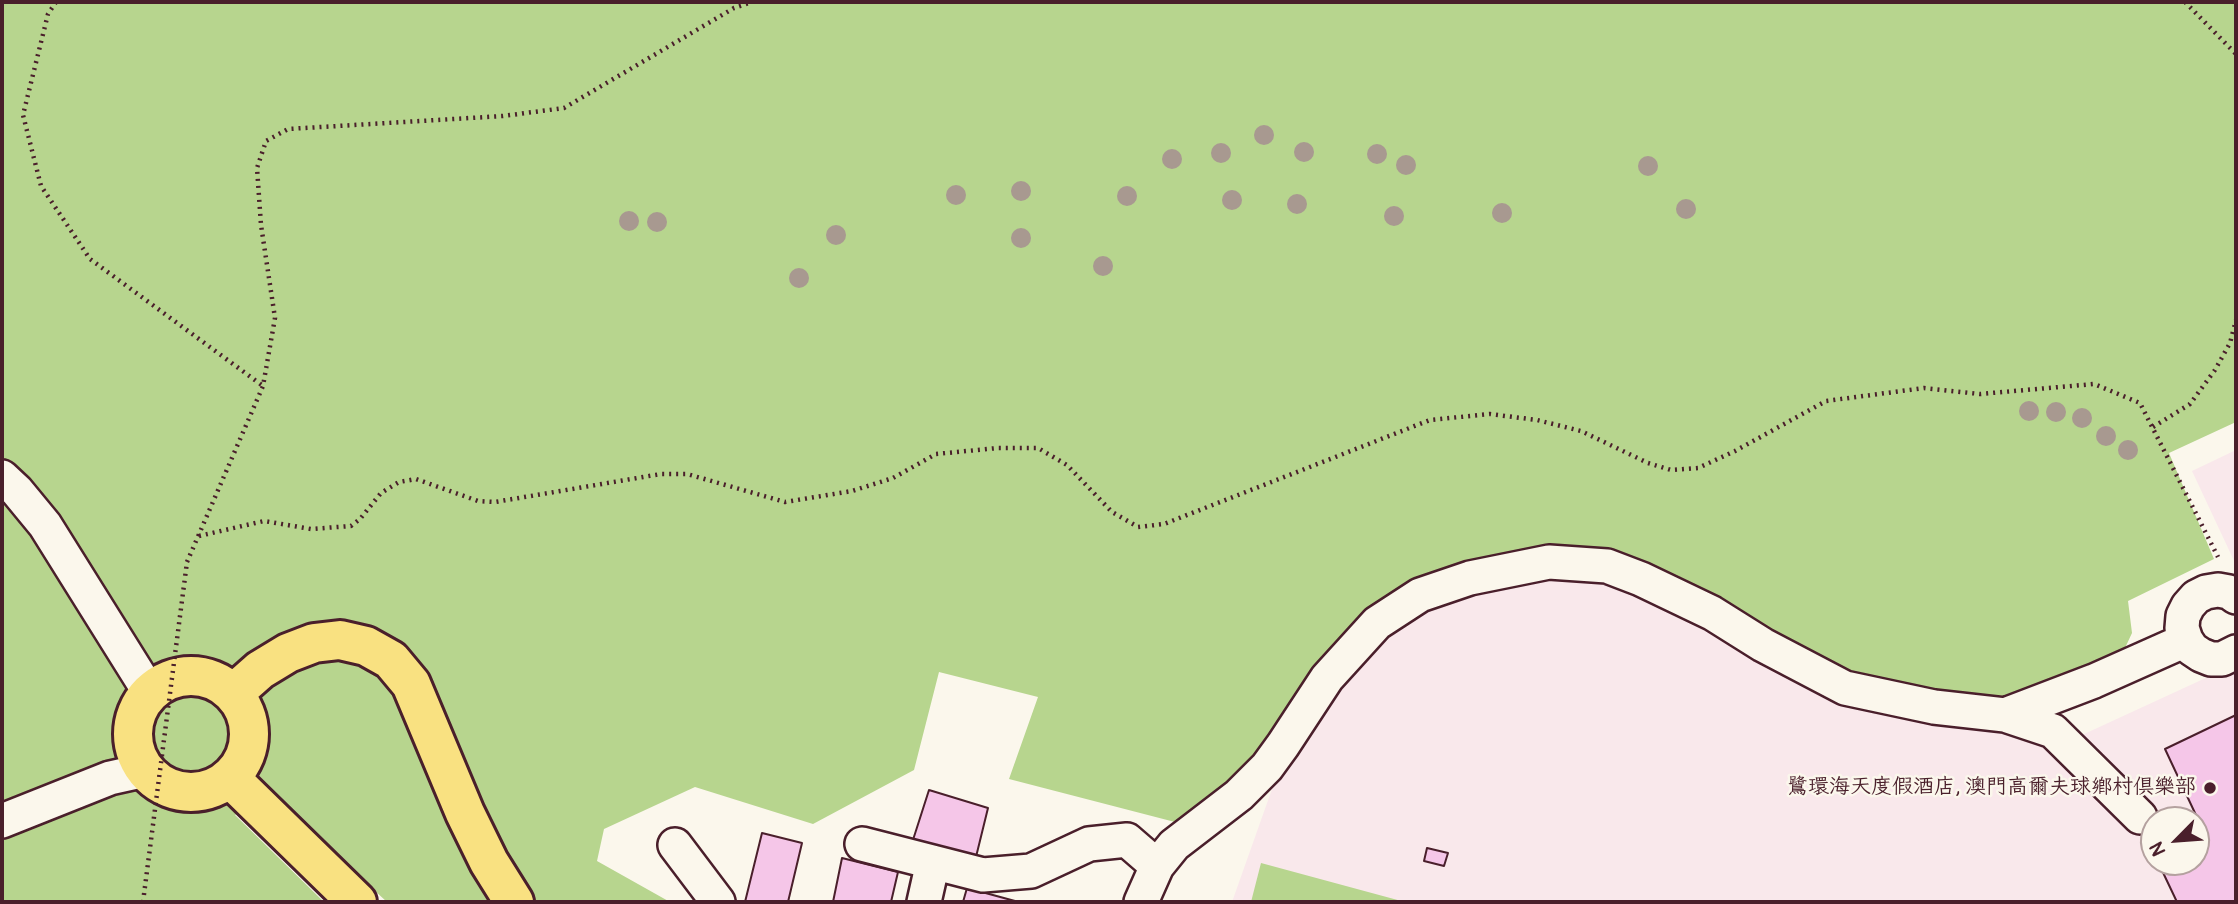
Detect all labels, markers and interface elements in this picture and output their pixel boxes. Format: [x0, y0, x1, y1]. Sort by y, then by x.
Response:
place label: 鷺環海天度假酒店, 澳門高爾夫球鄉村俱樂部 [1787, 775, 2196, 801]
marker: 鷺環海天度假酒店, 澳門高爾夫球鄉村俱樂部 [2202, 780, 2218, 796]
north arrow [2140, 806, 2210, 876]
text: N [2144, 838, 2171, 860]

